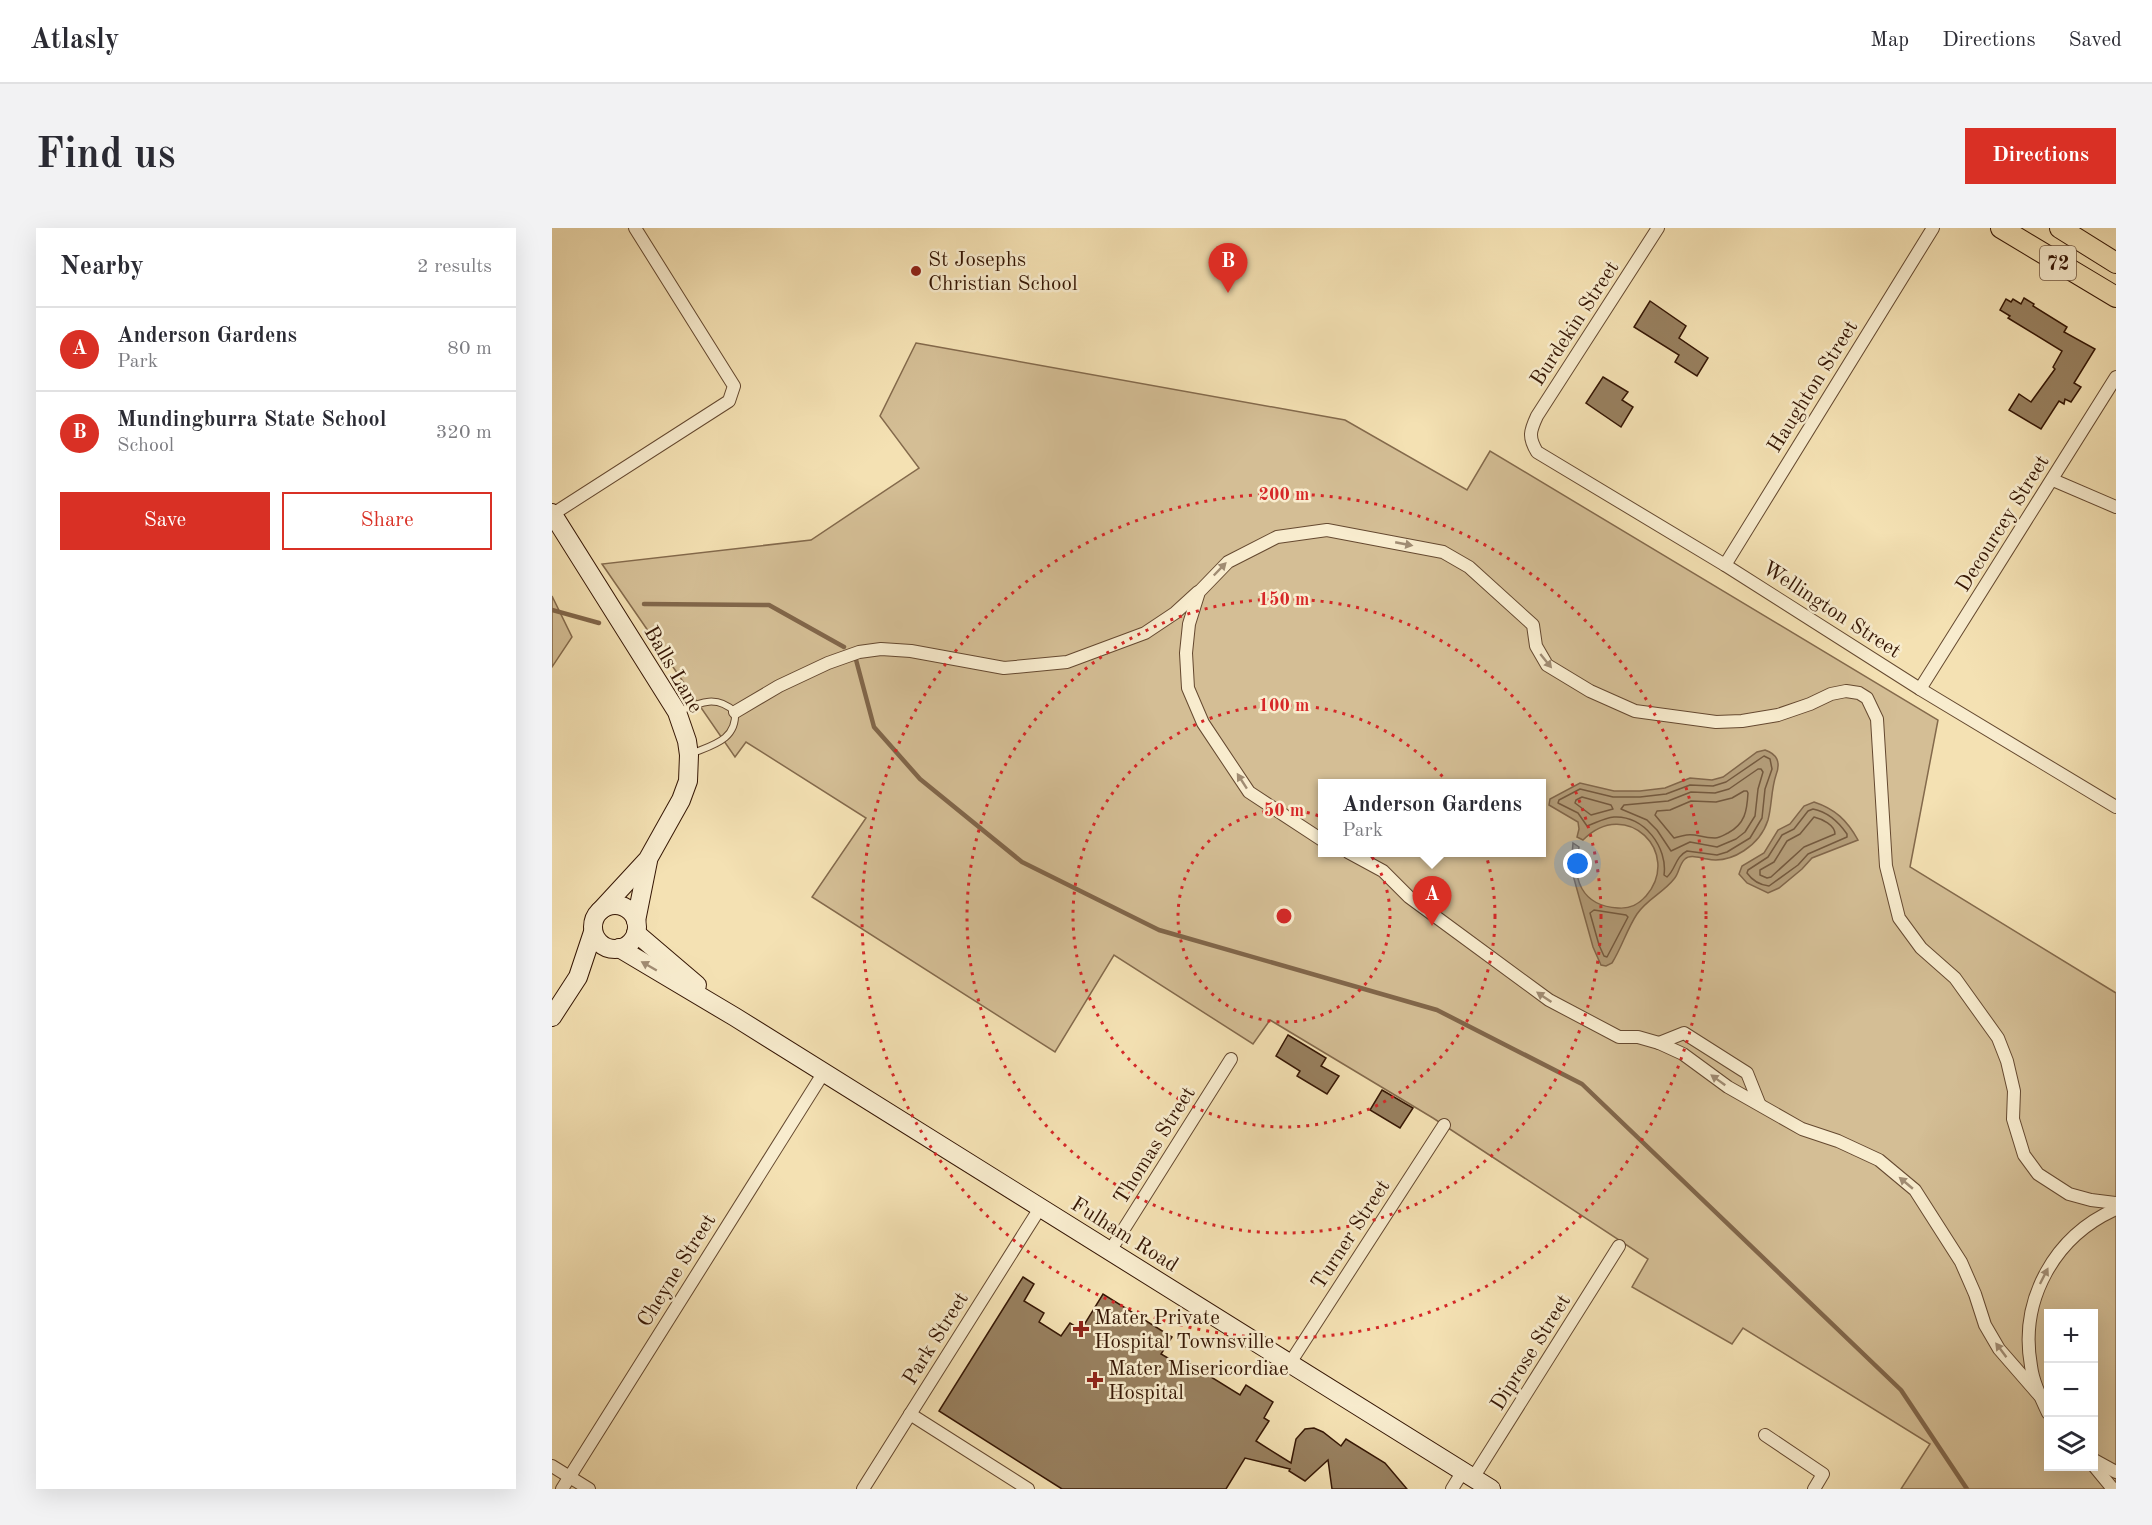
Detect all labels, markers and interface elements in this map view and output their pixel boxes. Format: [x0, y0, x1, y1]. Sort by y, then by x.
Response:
text: Atlasly [30, 27, 120, 55]
text: Map [1870, 30, 1909, 51]
text: Directions [1942, 30, 2036, 51]
text: Saved [2069, 30, 2122, 51]
button: Directions [1965, 128, 2116, 184]
text: Find us [36, 135, 175, 177]
pin: B [1208, 244, 1248, 293]
road number: 72 [2040, 246, 2076, 280]
place label: St Josephs Christian School [928, 250, 1078, 295]
text: Nearby [60, 254, 144, 280]
text: 2 results [417, 257, 492, 277]
street label: Burdekin Street [1527, 258, 1623, 390]
marker: St Josephs Christian School [909, 264, 923, 278]
street label: Haughton Street [1764, 317, 1862, 457]
text: Anderson Gardens [117, 325, 297, 347]
text: A [72, 339, 87, 359]
text: 80 m [447, 339, 492, 359]
text: Park [117, 352, 158, 372]
text: Mundingburra State School [117, 409, 386, 431]
text: B [72, 423, 87, 443]
text: 320 m [436, 423, 492, 443]
text: School [117, 436, 174, 456]
street label: Decourcey Street [1953, 452, 2054, 596]
text: 200 m [1259, 486, 1309, 504]
button: Save [60, 492, 270, 550]
button: Share [282, 492, 492, 550]
one-way arrow [1395, 540, 1414, 549]
street label: Wellington Street [1758, 558, 1904, 663]
one-way arrow [1213, 563, 1227, 577]
text: 150 m [1259, 591, 1309, 609]
street label: Balls Lane [639, 623, 706, 717]
one-way arrow [1540, 653, 1553, 668]
text: 100 m [1259, 697, 1309, 715]
one-way arrow [1237, 773, 1248, 789]
popup [1318, 779, 1546, 857]
text: Anderson Gardens [1342, 794, 1522, 816]
text: 50 m [1264, 802, 1304, 820]
text: Park [1342, 821, 1383, 841]
your location [1563, 849, 1592, 878]
pin: A [1412, 876, 1452, 926]
centre of rings [1274, 906, 1294, 926]
one-way arrow [640, 961, 657, 971]
one-way arrow [1537, 991, 1553, 1003]
one-way arrow [1710, 1074, 1726, 1086]
street label: Thomas Street [1111, 1083, 1200, 1208]
street label: Turner Street [1308, 1176, 1394, 1293]
one-way arrow [1898, 1176, 1914, 1189]
street label: Fulham Road [1067, 1194, 1182, 1277]
street label: Cheyne Street [634, 1211, 720, 1331]
one-way arrow [2039, 1268, 2049, 1285]
street label: Park Street [900, 1289, 973, 1389]
street label: Diprose Street [1487, 1291, 1575, 1414]
place label: Mater Private Hospital Townsville [1094, 1308, 1274, 1353]
map controls [2044, 1309, 2098, 1471]
button: + [2044, 1309, 2098, 1363]
marker: Mater Private Hospital Townsville [1072, 1320, 1090, 1338]
one-way arrow [1996, 1343, 2008, 1358]
place label: Mater Misericordiae Hospital [1108, 1359, 1289, 1404]
button: − [2044, 1363, 2098, 1417]
marker: Mater Misericordiae Hospital [1086, 1371, 1104, 1389]
button: layers [2044, 1417, 2098, 1471]

